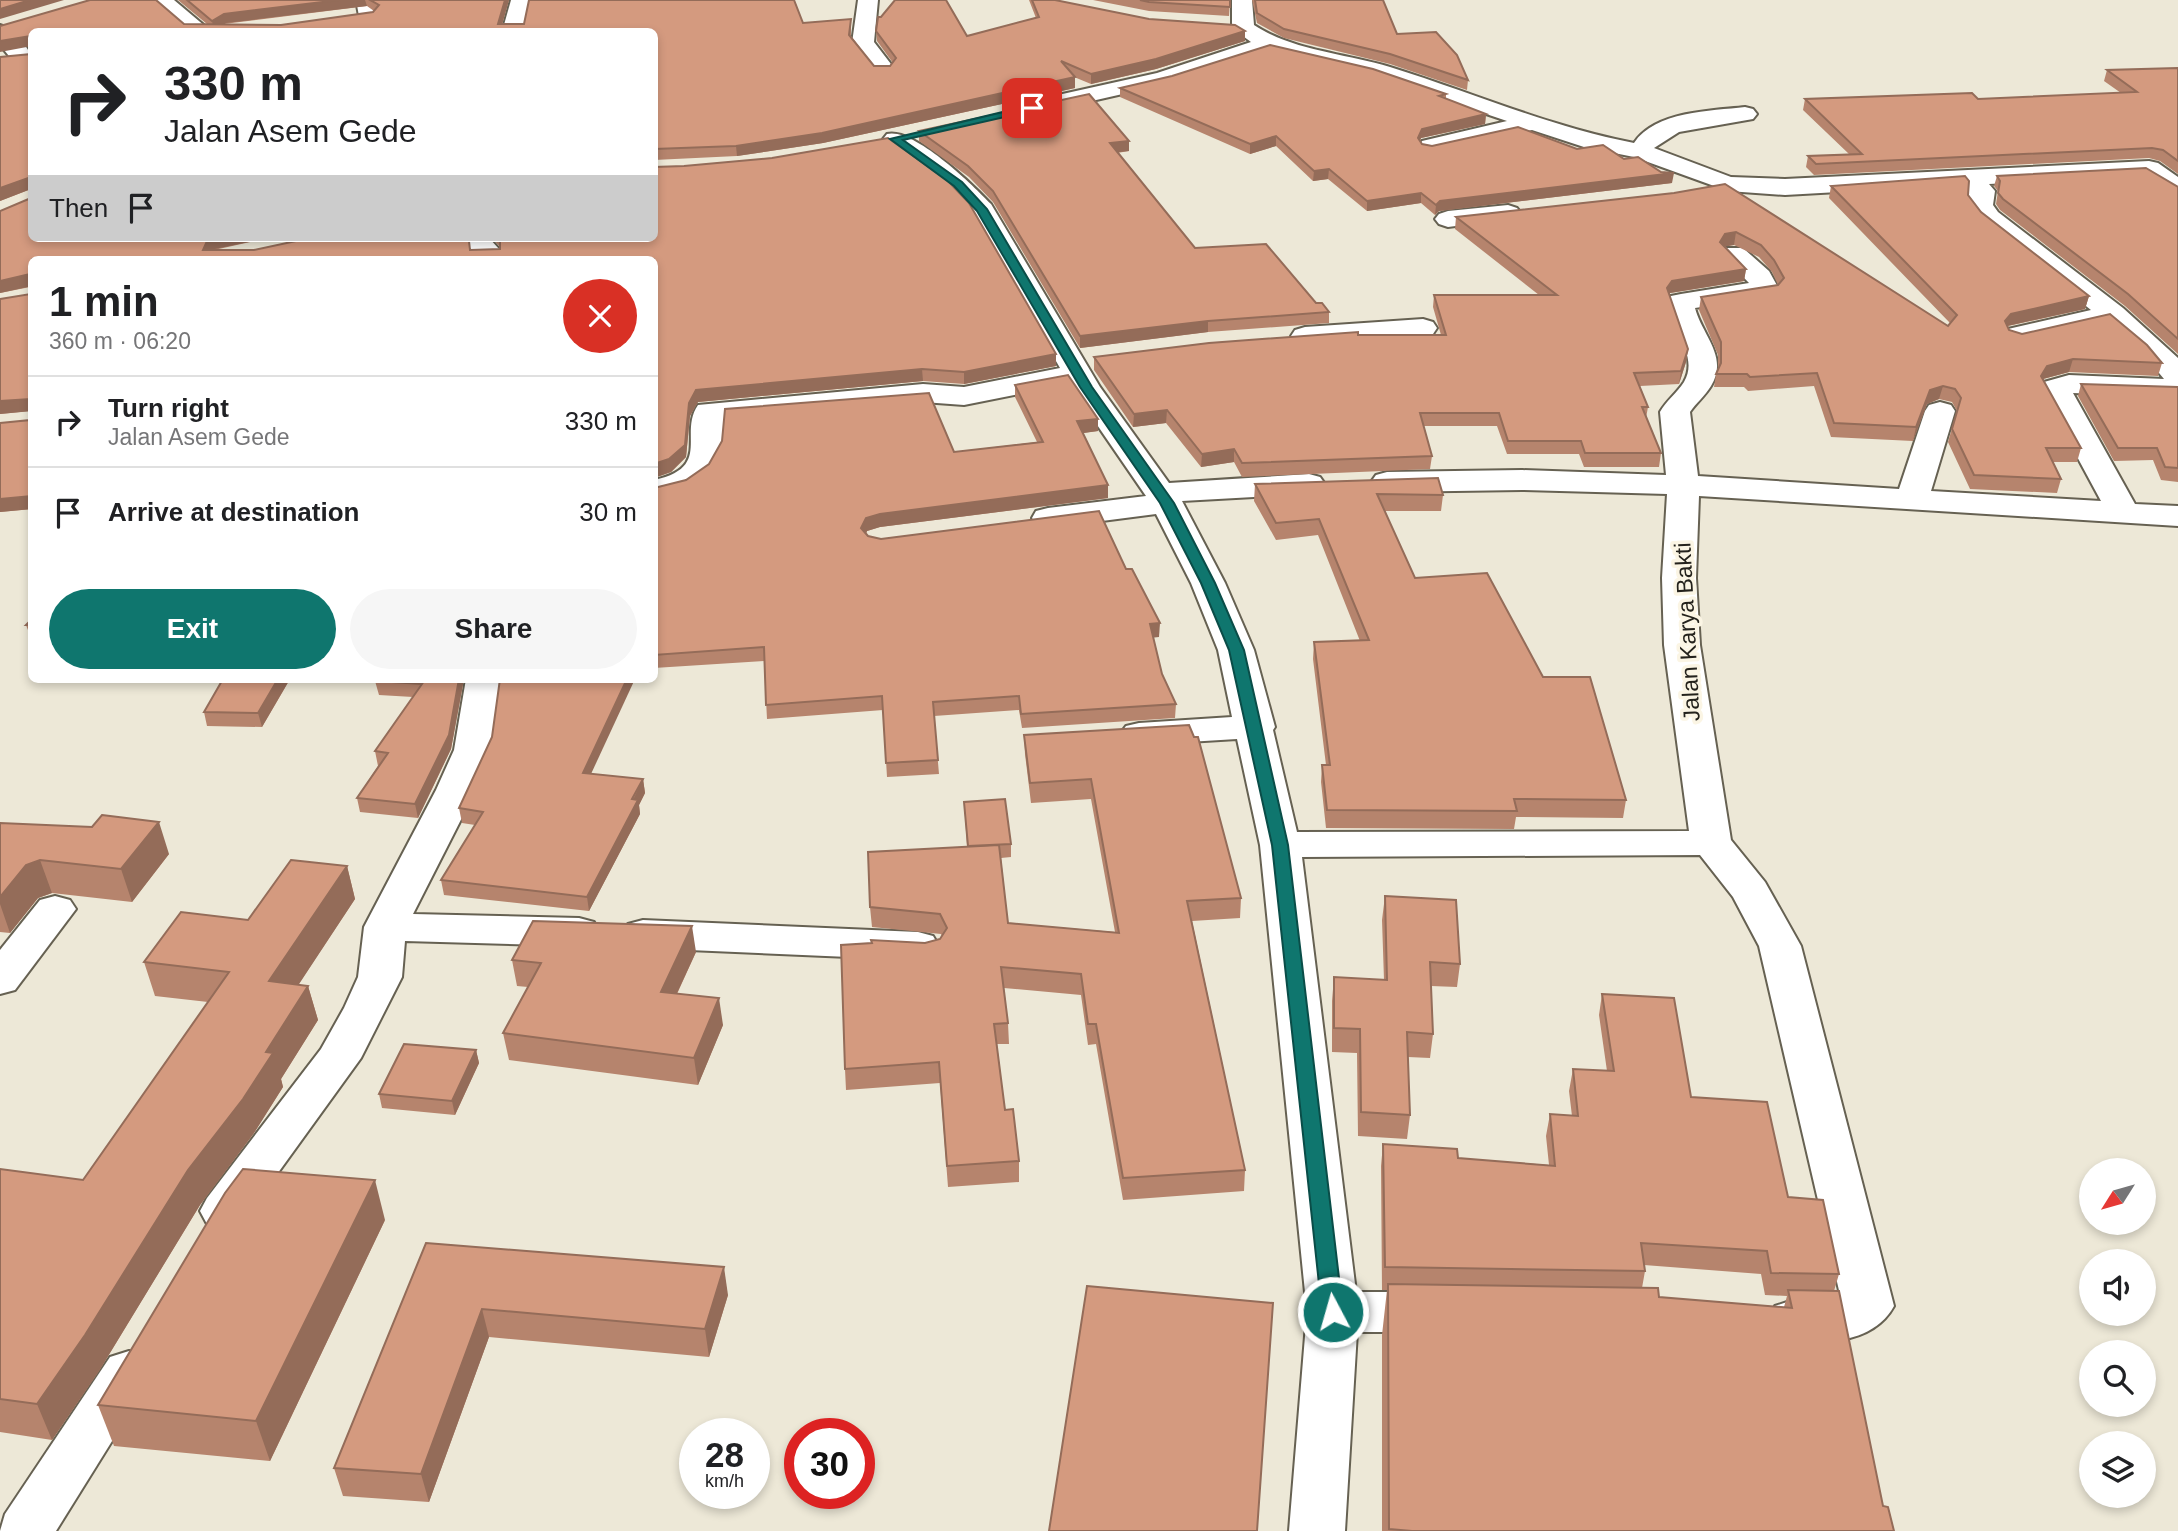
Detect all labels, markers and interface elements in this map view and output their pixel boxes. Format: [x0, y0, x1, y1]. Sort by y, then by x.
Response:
icon: right [49, 56, 140, 147]
text: 330 m [164, 56, 303, 110]
pin [1002, 78, 1062, 138]
icon: arrive [1013, 89, 1051, 127]
text: Jalan Asem Gede [164, 113, 417, 149]
icon: arrive [122, 189, 160, 227]
text: Then [49, 193, 108, 223]
text: 1 min [49, 278, 159, 325]
button: close [563, 279, 637, 353]
text: 360 m · 06:20 [49, 328, 191, 354]
text: Turn right [108, 393, 229, 423]
icon: right [49, 403, 87, 441]
text: 330 m [565, 406, 637, 436]
text: Jalan Asem Gede [108, 424, 290, 450]
icon: arrive [49, 494, 87, 532]
text: Arrive at destination [108, 497, 359, 527]
text: 30 m [579, 497, 637, 527]
street label: Jalan Karya Bakti [1669, 542, 1705, 722]
button: Exit [49, 589, 336, 669]
button: Share [350, 589, 637, 669]
north arrow [2079, 1158, 2156, 1236]
map controls [2079, 1158, 2156, 1508]
button: sound [2079, 1249, 2156, 1326]
position arrow [1296, 1275, 1370, 1349]
button: search [2079, 1340, 2156, 1417]
speed limit sign: 30 [784, 1418, 875, 1509]
button: layers [2079, 1431, 2156, 1508]
text: 28 [705, 1435, 744, 1474]
text: km/h [705, 1471, 744, 1491]

